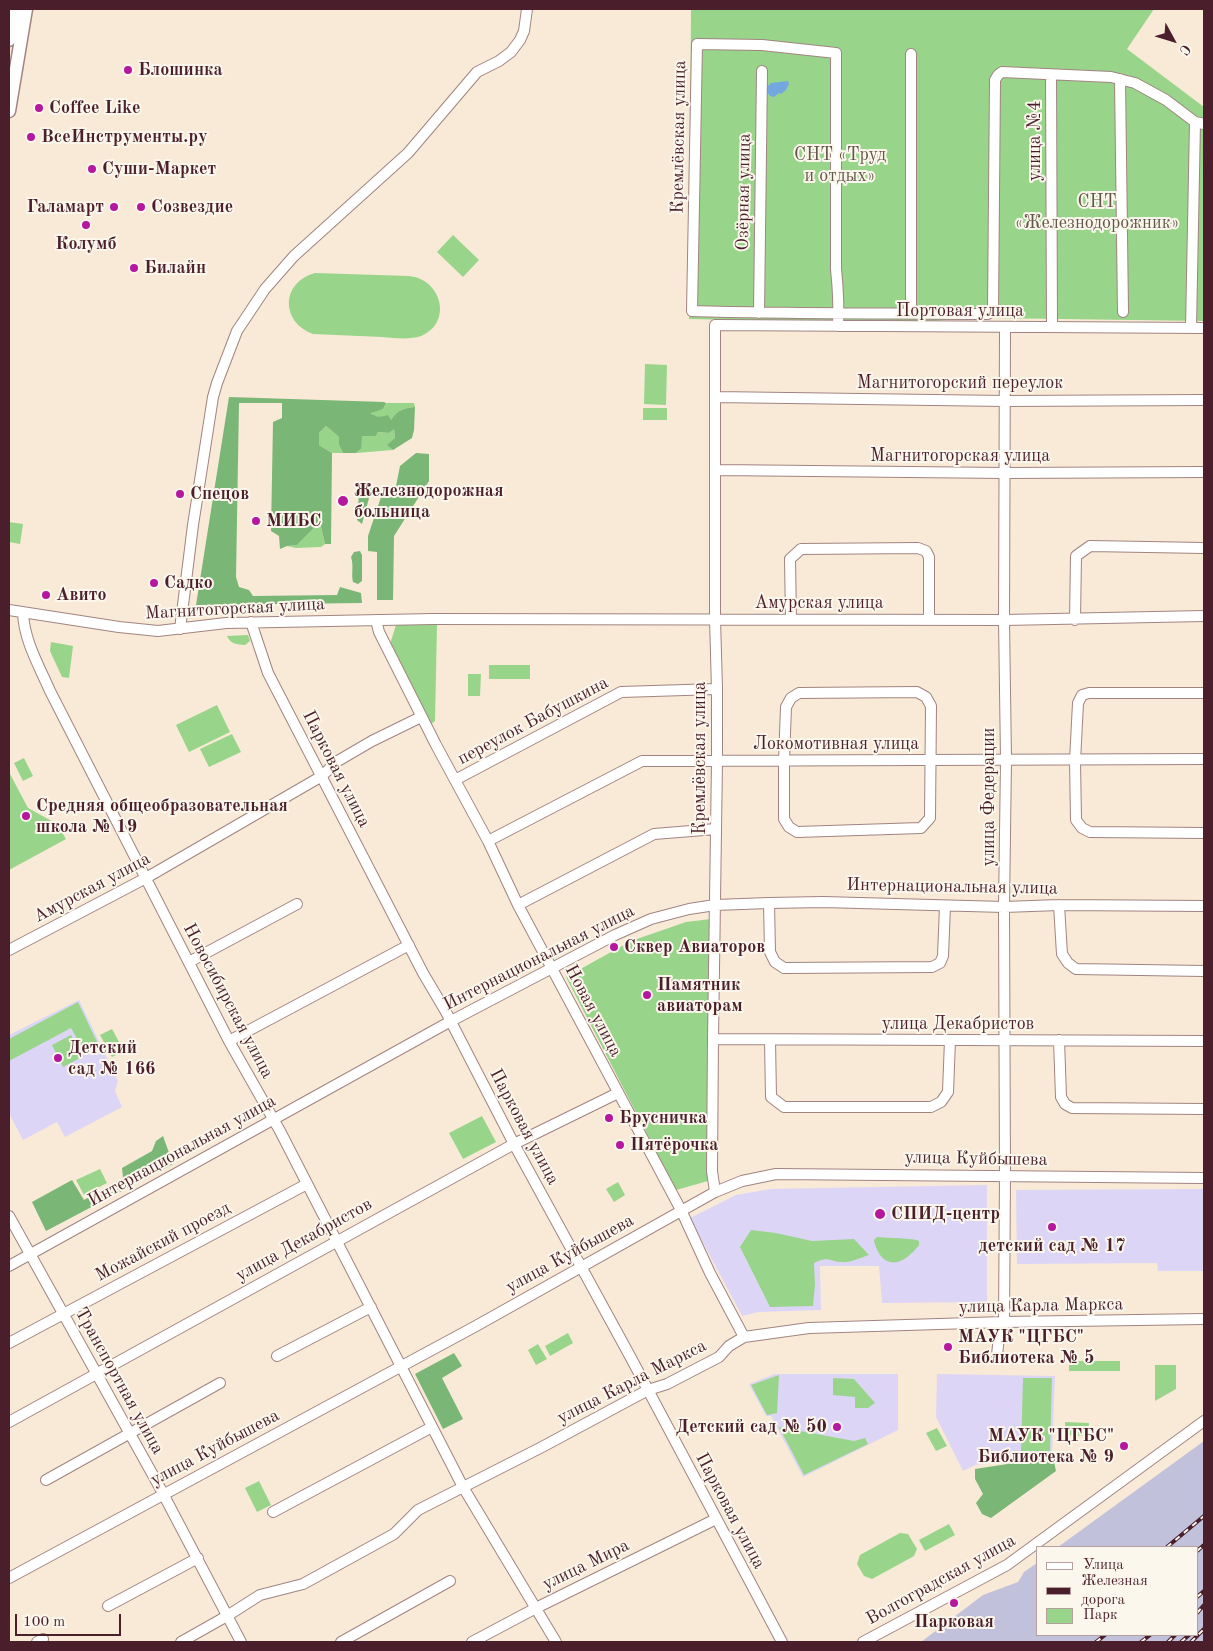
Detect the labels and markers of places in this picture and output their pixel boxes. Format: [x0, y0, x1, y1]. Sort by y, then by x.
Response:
place label: Блошинка [138, 59, 223, 81]
marker: Блошинка [122, 64, 134, 76]
place label: Coffee Like [49, 97, 141, 119]
marker: Coffee Like [33, 102, 45, 114]
place label: ВсеИнструменты.ру [41, 126, 208, 148]
marker: ВсеИнструменты.ру [25, 131, 37, 143]
place label: Суши-Маркет [102, 158, 216, 180]
marker: Суши-Маркет [86, 163, 98, 175]
place label: Галамарт [26, 196, 104, 218]
place label: Созвездие [151, 196, 233, 218]
marker: Галамарт [108, 201, 120, 213]
marker: Созвездие [135, 201, 147, 213]
marker: Колумб [80, 219, 92, 231]
place label: Колумб [55, 233, 117, 255]
place label: Билайн [144, 257, 206, 279]
marker: Билайн [128, 262, 140, 274]
place label: Железнодорожная больница [354, 480, 504, 522]
place label: Спецов [190, 483, 249, 505]
marker: Спецов [174, 488, 186, 500]
marker: Железнодорожная больница [336, 494, 350, 508]
place label: МИБС [266, 510, 321, 532]
marker: МИБС [250, 515, 262, 527]
place label: Садко [164, 572, 213, 594]
marker: Садко [148, 577, 160, 589]
place label: Авито [56, 584, 107, 606]
marker: Авито [40, 589, 52, 601]
place label: Средняя общеобразовательная школа № 19 [36, 795, 288, 838]
marker: Средняя общеобразовательная школа № 19 [20, 810, 32, 822]
place label: Сквер Авиаторов [624, 936, 765, 958]
marker: Сквер Авиаторов [608, 941, 620, 953]
place label: Памятник авиаторам [657, 974, 743, 1016]
marker: Памятник авиаторам [641, 989, 653, 1001]
place label: Детский сад № 166 [68, 1037, 156, 1080]
marker: Детский сад № 166 [52, 1052, 64, 1064]
place label: Брусничка [619, 1107, 707, 1129]
marker: Брусничка [603, 1112, 615, 1124]
place label: Пятёрочка [630, 1134, 718, 1156]
marker: Пятёрочка [614, 1139, 626, 1151]
place label: СПИД-центр [891, 1203, 1000, 1225]
marker: СПИД-центр [873, 1207, 887, 1221]
marker: детский сад № 17 [1046, 1221, 1058, 1233]
place label: детский сад № 17 [978, 1235, 1126, 1257]
place label: МАУК "ЦГБС" Библиотека № 5 [958, 1326, 1095, 1368]
marker: МАУК "ЦГБС" Библиотека № 5 [942, 1341, 954, 1353]
place label: Детский сад № 50 [676, 1416, 827, 1438]
marker: Детский сад № 50 [831, 1421, 843, 1433]
place label: МАУК "ЦГБС" Библиотека № 9 [977, 1425, 1114, 1468]
marker: МАУК "ЦГБС" Библиотека № 9 [1118, 1440, 1130, 1452]
marker: Парковая [948, 1597, 960, 1609]
place label: Парковая [914, 1611, 994, 1633]

